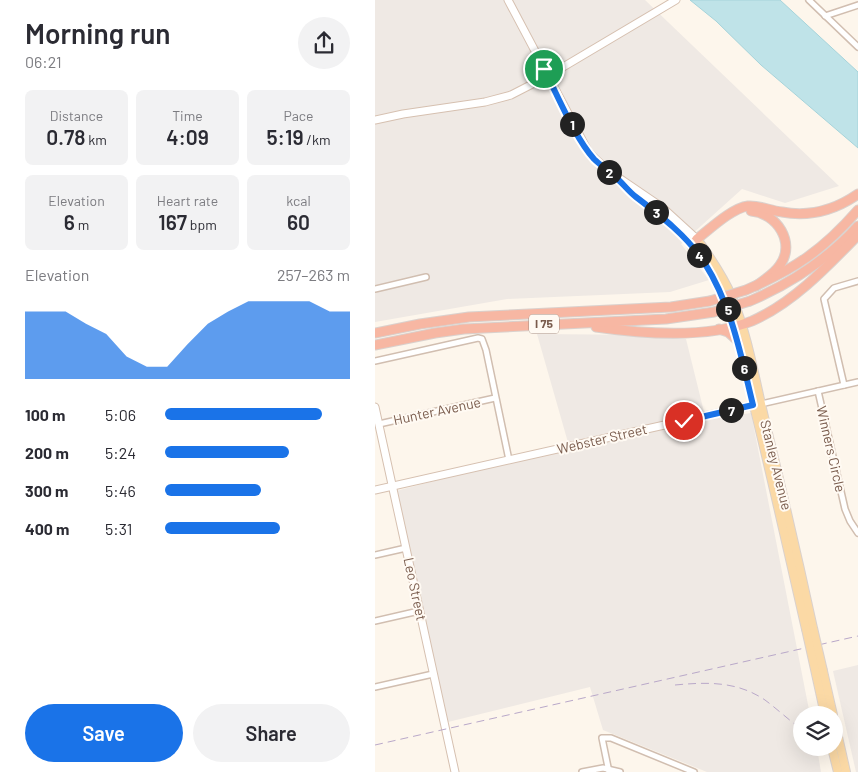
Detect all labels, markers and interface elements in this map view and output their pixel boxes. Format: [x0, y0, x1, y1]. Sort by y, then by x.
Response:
text: Morning run [25, 16, 171, 50]
button: share [298, 17, 350, 69]
pin [523, 48, 565, 90]
text: 06:21 [25, 52, 62, 71]
icon: arrive [530, 55, 558, 83]
text: Distance [50, 107, 103, 124]
text: Time [172, 107, 203, 124]
text: Pace [283, 107, 314, 124]
pin: 1 [559, 112, 585, 136]
text: 1 [570, 116, 575, 133]
text: 0.78 [46, 124, 85, 149]
text: 4:09 [166, 124, 209, 149]
text: 5:19 [266, 124, 304, 149]
text: km [85, 131, 107, 148]
text: /km [304, 131, 331, 148]
pin: 2 [597, 160, 621, 184]
text: 2 [606, 164, 613, 181]
text: Elevation [48, 192, 105, 209]
text: Heart rate [157, 192, 218, 209]
text: kcal [286, 192, 311, 209]
pin: 3 [643, 200, 669, 224]
text: 3 [653, 204, 660, 221]
text: 6 [64, 209, 75, 234]
text: 167 [158, 209, 187, 234]
text: 60 [287, 209, 310, 234]
text: m [75, 216, 89, 233]
text: bpm [187, 216, 217, 233]
pin: 4 [687, 242, 711, 268]
text: 4 [695, 247, 704, 264]
text: Elevation [25, 265, 89, 284]
text: 257–263 m [277, 265, 350, 284]
pin: 5 [715, 296, 741, 322]
text: 5 [725, 301, 732, 318]
road number: I 75 [529, 314, 559, 334]
pin: 6 [731, 356, 757, 380]
text: 6 [741, 360, 748, 377]
street label: Hunter Avenue [392, 393, 482, 428]
pin: 7 [719, 398, 743, 422]
pin [663, 400, 705, 442]
text: 7 [728, 402, 735, 419]
street label: Winners Circle [813, 404, 850, 494]
text: 100 m [25, 405, 65, 424]
text: 5:06 [105, 405, 136, 424]
icon: check [670, 407, 698, 435]
street label: Stanley Avenue [757, 418, 796, 512]
street label: Webster Street [555, 420, 649, 457]
text: 200 m [25, 443, 69, 462]
text: 5:24 [105, 443, 136, 462]
text: 300 m [25, 481, 68, 500]
text: 5:46 [105, 481, 136, 500]
text: 400 m [25, 519, 69, 538]
text: 5:31 [105, 519, 132, 538]
street label: Leo Street [401, 556, 430, 622]
button: Save [25, 704, 183, 762]
button: Share [193, 704, 350, 762]
map controls [793, 706, 843, 756]
button: layers [793, 706, 843, 756]

